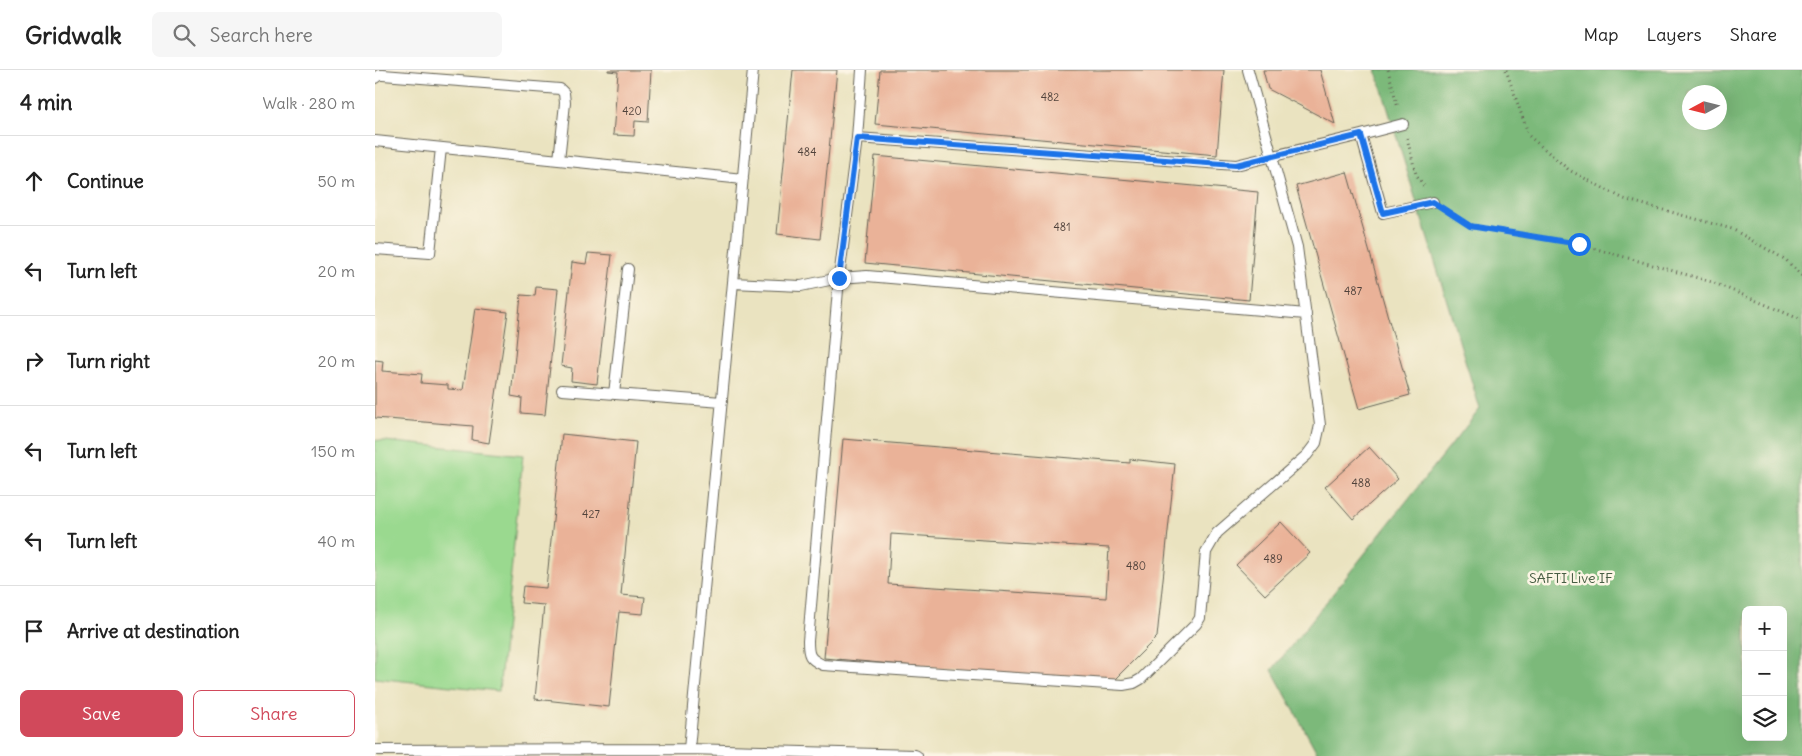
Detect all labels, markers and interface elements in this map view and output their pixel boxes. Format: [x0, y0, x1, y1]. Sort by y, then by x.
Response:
search box [152, 12, 502, 57]
text: Gridwalk [25, 20, 122, 50]
icon: search [170, 21, 198, 49]
text: Search here [210, 23, 313, 47]
text: Map [1583, 23, 1618, 46]
text: Layers [1646, 23, 1702, 46]
text: Share [1730, 23, 1777, 46]
north arrow [1682, 85, 1727, 130]
text: 4 min [20, 89, 72, 116]
house number: 482 [1041, 90, 1059, 104]
text: Walk · 280 m [263, 93, 355, 113]
house number: 420 [622, 104, 642, 118]
house number: 484 [797, 145, 817, 159]
icon: ahead [20, 167, 48, 195]
text: Continue [67, 169, 144, 193]
text: 50 m [317, 171, 355, 191]
house number: 481 [1053, 220, 1071, 234]
route start [1568, 233, 1591, 256]
icon: left [20, 257, 48, 285]
text: Turn left [67, 259, 137, 283]
text: 20 m [318, 261, 355, 281]
route end [828, 267, 851, 290]
house number: 487 [1344, 284, 1363, 298]
icon: right [20, 347, 48, 375]
text: Turn right [67, 349, 150, 373]
text: 20 m [318, 351, 355, 371]
icon: left [20, 437, 48, 465]
text: Turn left [67, 439, 137, 463]
text: 150 m [311, 441, 355, 461]
house number: 488 [1351, 476, 1371, 490]
house number: 427 [582, 507, 600, 521]
icon: left [20, 527, 48, 555]
text: Turn left [67, 529, 137, 553]
text: 40 m [317, 531, 355, 551]
house number: 489 [1263, 552, 1283, 566]
house number: 480 [1126, 559, 1146, 573]
park label: SAFTI Live IF [1529, 569, 1613, 587]
map controls [1742, 606, 1787, 741]
button: + [1742, 606, 1787, 651]
icon: arrive [20, 617, 48, 645]
text: Arrive at destination [67, 619, 240, 643]
button: − [1742, 651, 1787, 696]
button: Save [20, 690, 183, 737]
button: Share [193, 690, 355, 737]
button: layers [1742, 696, 1787, 741]

